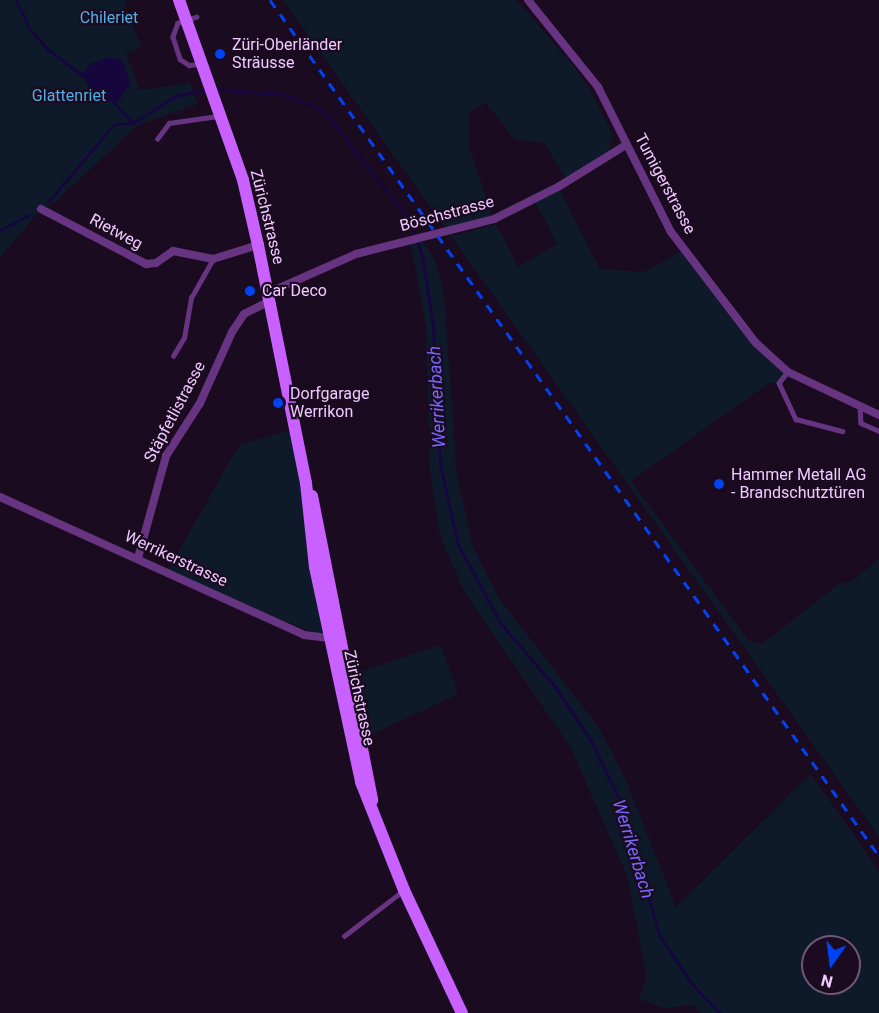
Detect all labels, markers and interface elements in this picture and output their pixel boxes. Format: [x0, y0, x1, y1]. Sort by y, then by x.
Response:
park label: Chileriet [80, 8, 138, 28]
place label: Züri-Oberländer Sträusse [232, 35, 342, 73]
marker: Züri-Oberländer Sträusse [213, 47, 227, 61]
park label: Glattenriet [32, 86, 106, 106]
street label: Tumigerstrasse [631, 131, 699, 237]
street label: Zürichstrasse [246, 168, 288, 266]
street label: Böschstrasse [398, 192, 496, 236]
street label: Rietweg [86, 210, 146, 254]
place label: Car Deco [262, 281, 327, 301]
marker: Car Deco [243, 284, 257, 298]
water label: Werrikerbach [424, 345, 450, 449]
street label: Stäpfetlistrasse [140, 358, 210, 466]
place label: Dorfgarage Werrikon [290, 384, 370, 422]
marker: Dorfgarage Werrikon [271, 396, 285, 410]
place label: Hammer Metall AG - Brandschutztüren [731, 465, 866, 503]
marker: Hammer Metall AG - Brandschutztüren [712, 477, 726, 491]
street label: Werrikerstrasse [121, 527, 231, 591]
street label: Zürichstrasse [340, 649, 378, 747]
water label: Werrikerbach [608, 797, 658, 901]
north arrow [801, 935, 861, 995]
text: N [819, 970, 835, 992]

